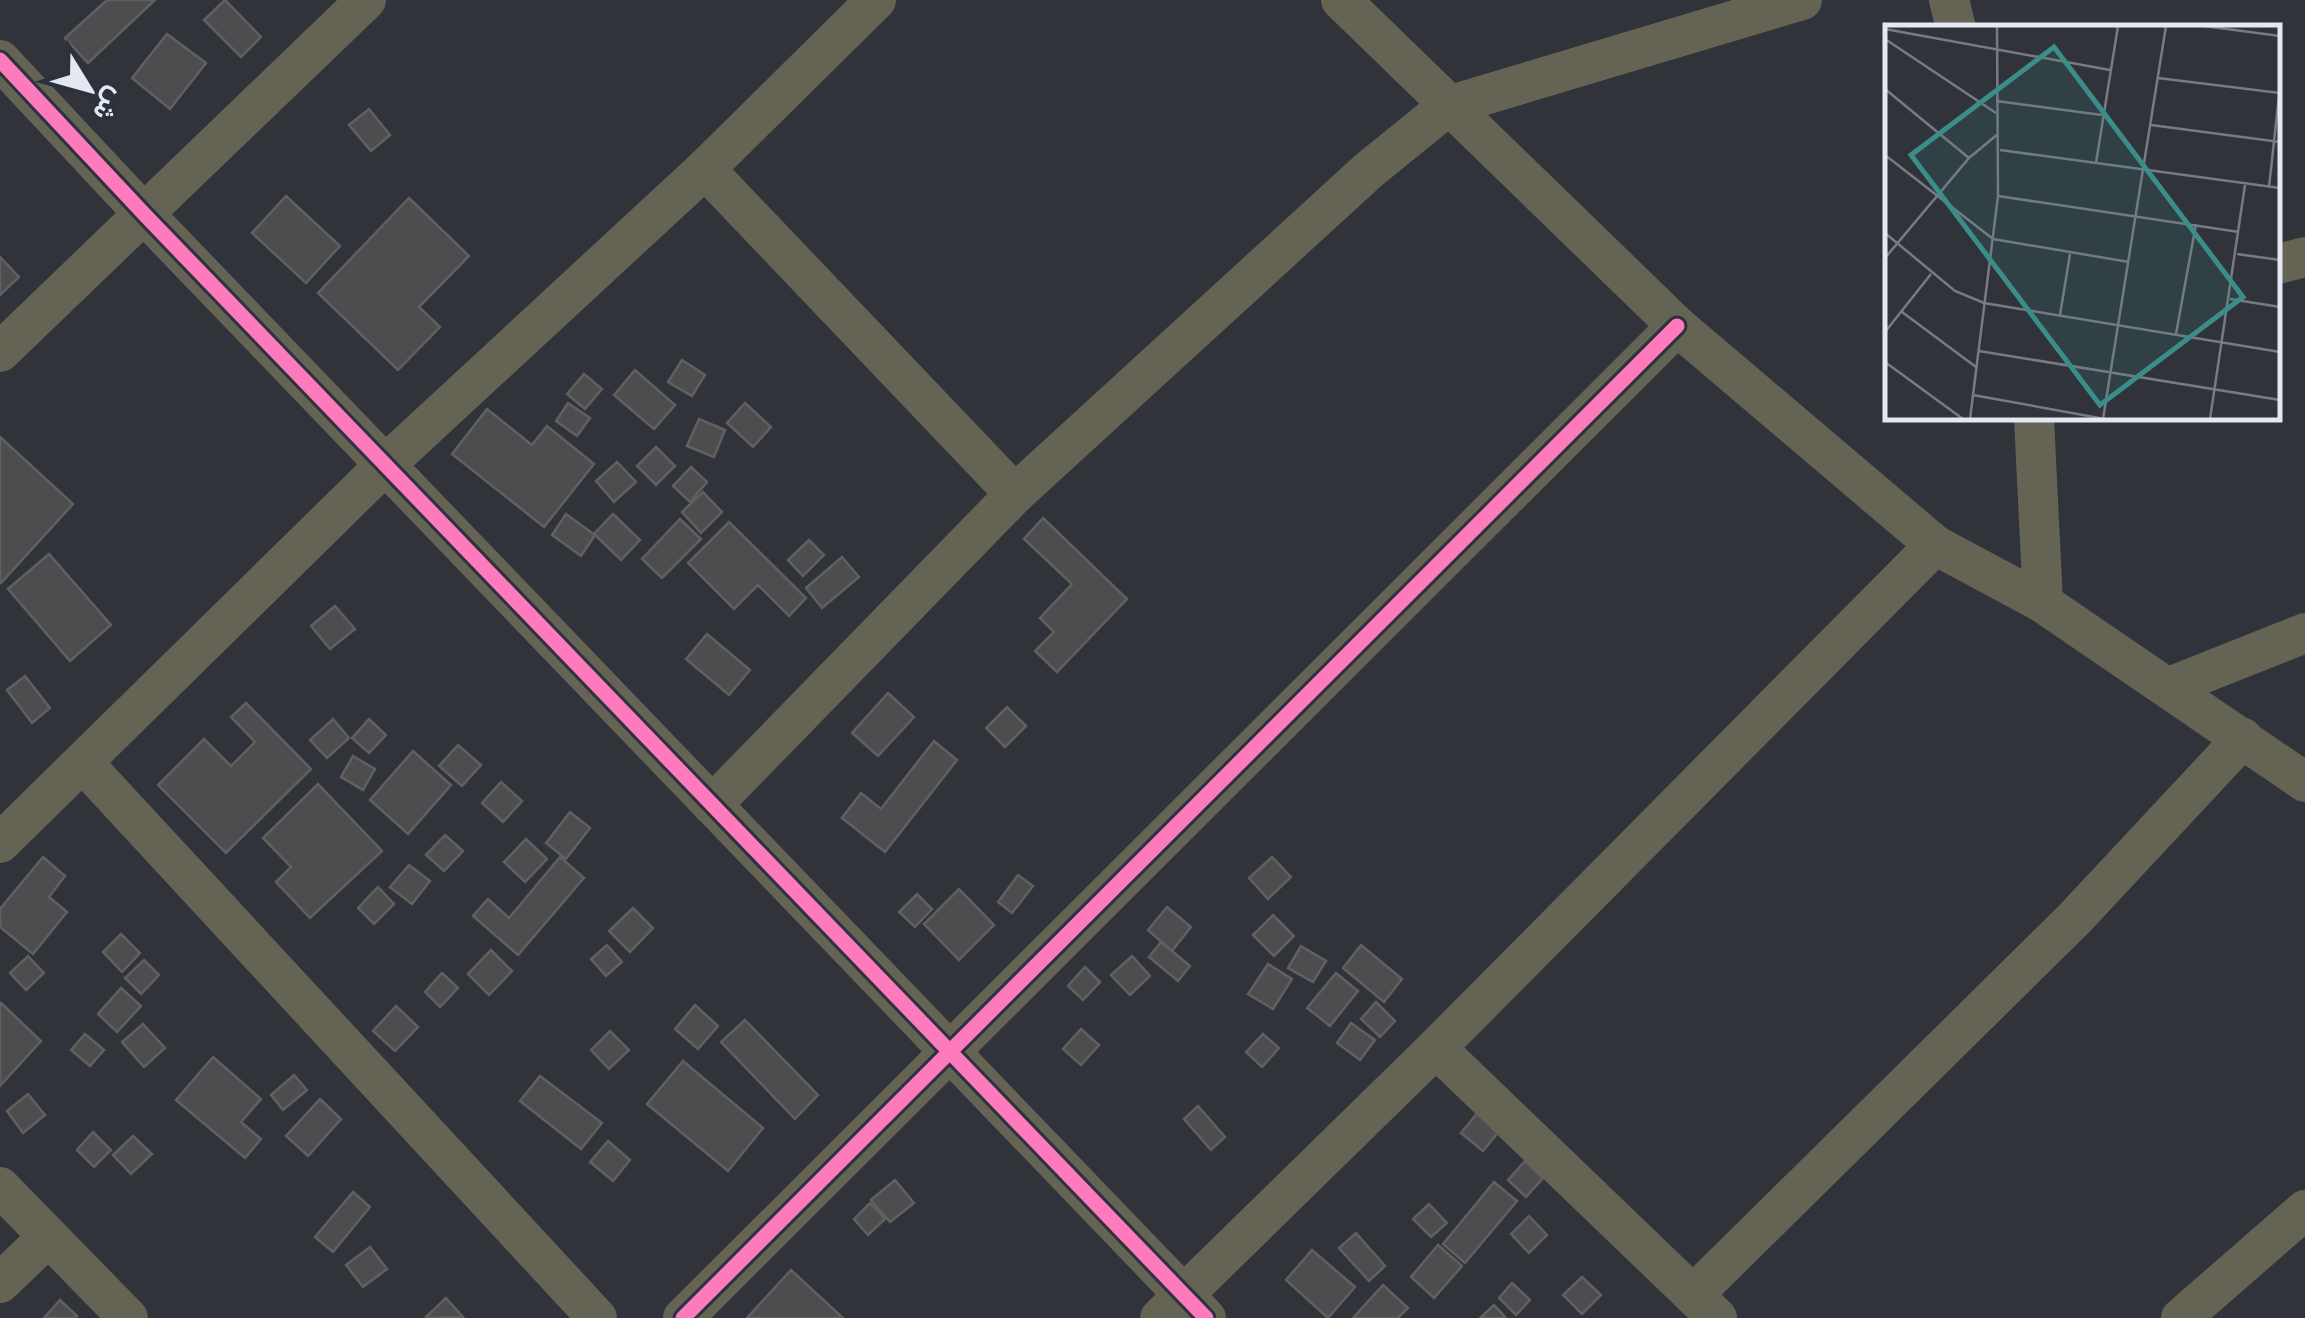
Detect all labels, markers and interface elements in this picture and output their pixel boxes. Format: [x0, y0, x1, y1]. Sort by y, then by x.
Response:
inset map [1885, 25, 2280, 420]
north arrow [40, 40, 140, 140]
text: ش [86, 81, 134, 129]

